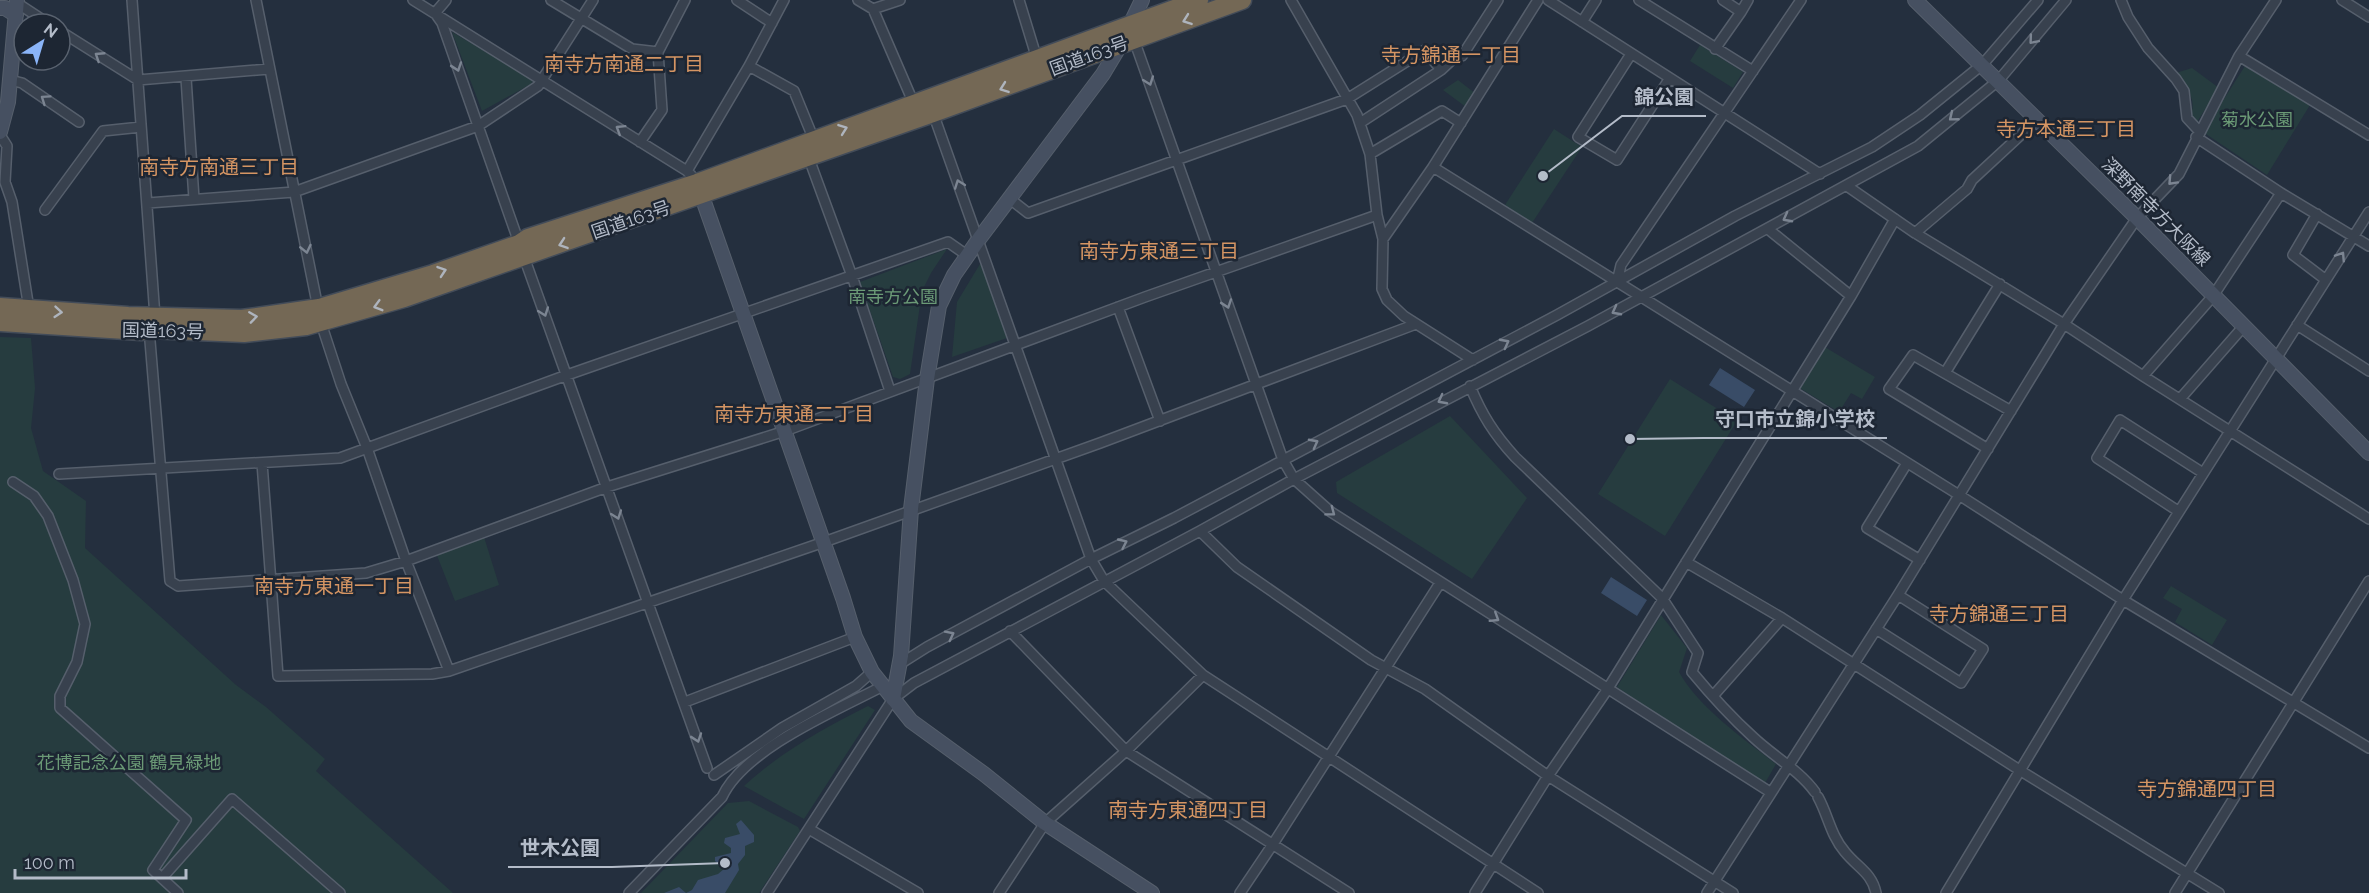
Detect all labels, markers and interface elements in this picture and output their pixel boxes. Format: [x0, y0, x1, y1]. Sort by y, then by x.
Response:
north arrow [12, 12, 72, 72]
one-way arrow [1182, 12, 1193, 25]
text: N [40, 19, 61, 42]
street label: 国道163号 [1047, 32, 1131, 79]
one-way arrow [2029, 33, 2040, 44]
district label: 寺方錦通一丁目 [1381, 43, 1521, 67]
one-way arrow [94, 52, 105, 63]
district label: 南寺方南通二丁目 [544, 52, 704, 76]
one-way arrow [450, 61, 463, 72]
one-way arrow [1141, 75, 1154, 86]
callout: 錦公園 [1622, 78, 1706, 116]
one-way arrow [999, 80, 1010, 93]
text: 錦公園 [1634, 85, 1694, 109]
one-way arrow [41, 95, 52, 106]
park label: 菊水公園 [2221, 109, 2293, 130]
one-way arrow [1949, 110, 1960, 121]
district label: 寺方本通三丁目 [1996, 117, 2136, 141]
one-way arrow [616, 124, 626, 136]
one-way arrow [837, 124, 848, 136]
street label: 深野南寺方大阪線 [2098, 153, 2215, 270]
district label: 南寺方南通三丁目 [139, 155, 299, 179]
one-way arrow [2168, 174, 2179, 185]
one-way arrow [954, 179, 966, 190]
street label: 国道163号 [589, 196, 673, 243]
one-way arrow [1783, 211, 1794, 222]
one-way arrow [558, 236, 569, 249]
district label: 南寺方東通三丁目 [1079, 239, 1239, 263]
one-way arrow [299, 244, 312, 254]
one-way arrow [2334, 252, 2345, 263]
one-way arrow [436, 266, 447, 279]
park label: 南寺方公園 [848, 286, 938, 307]
one-way arrow [373, 299, 384, 311]
one-way arrow [1220, 299, 1232, 309]
one-way arrow [1612, 304, 1622, 315]
one-way arrow [54, 305, 63, 318]
one-way arrow [536, 306, 549, 317]
one-way arrow [248, 312, 257, 324]
street label: 国道163号 [122, 319, 204, 342]
one-way arrow [1499, 339, 1510, 350]
one-way arrow [1438, 393, 1449, 404]
callout: 守口市立錦小学校 [1703, 400, 1887, 438]
district label: 南寺方東通二丁目 [714, 402, 874, 426]
text: 守口市立錦小学校 [1715, 407, 1875, 431]
one-way arrow [1308, 439, 1318, 450]
one-way arrow [1325, 504, 1336, 515]
one-way arrow [610, 509, 623, 520]
one-way arrow [1116, 539, 1127, 551]
district label: 南寺方東通一丁目 [254, 574, 414, 598]
district label: 寺方錦通三丁目 [1929, 602, 2069, 626]
one-way arrow [1488, 611, 1499, 622]
one-way arrow [944, 631, 955, 642]
one-way arrow [690, 732, 703, 743]
park label: 花博記念公園 鶴見緑地 [37, 752, 221, 773]
district label: 寺方錦通四丁目 [2137, 777, 2277, 801]
district label: 南寺方東通四丁目 [1108, 798, 1268, 822]
callout: 世木公園 [508, 829, 612, 867]
text: 世木公園 [520, 836, 600, 860]
scale bar [15, 842, 186, 880]
text: 100 m [24, 852, 75, 873]

